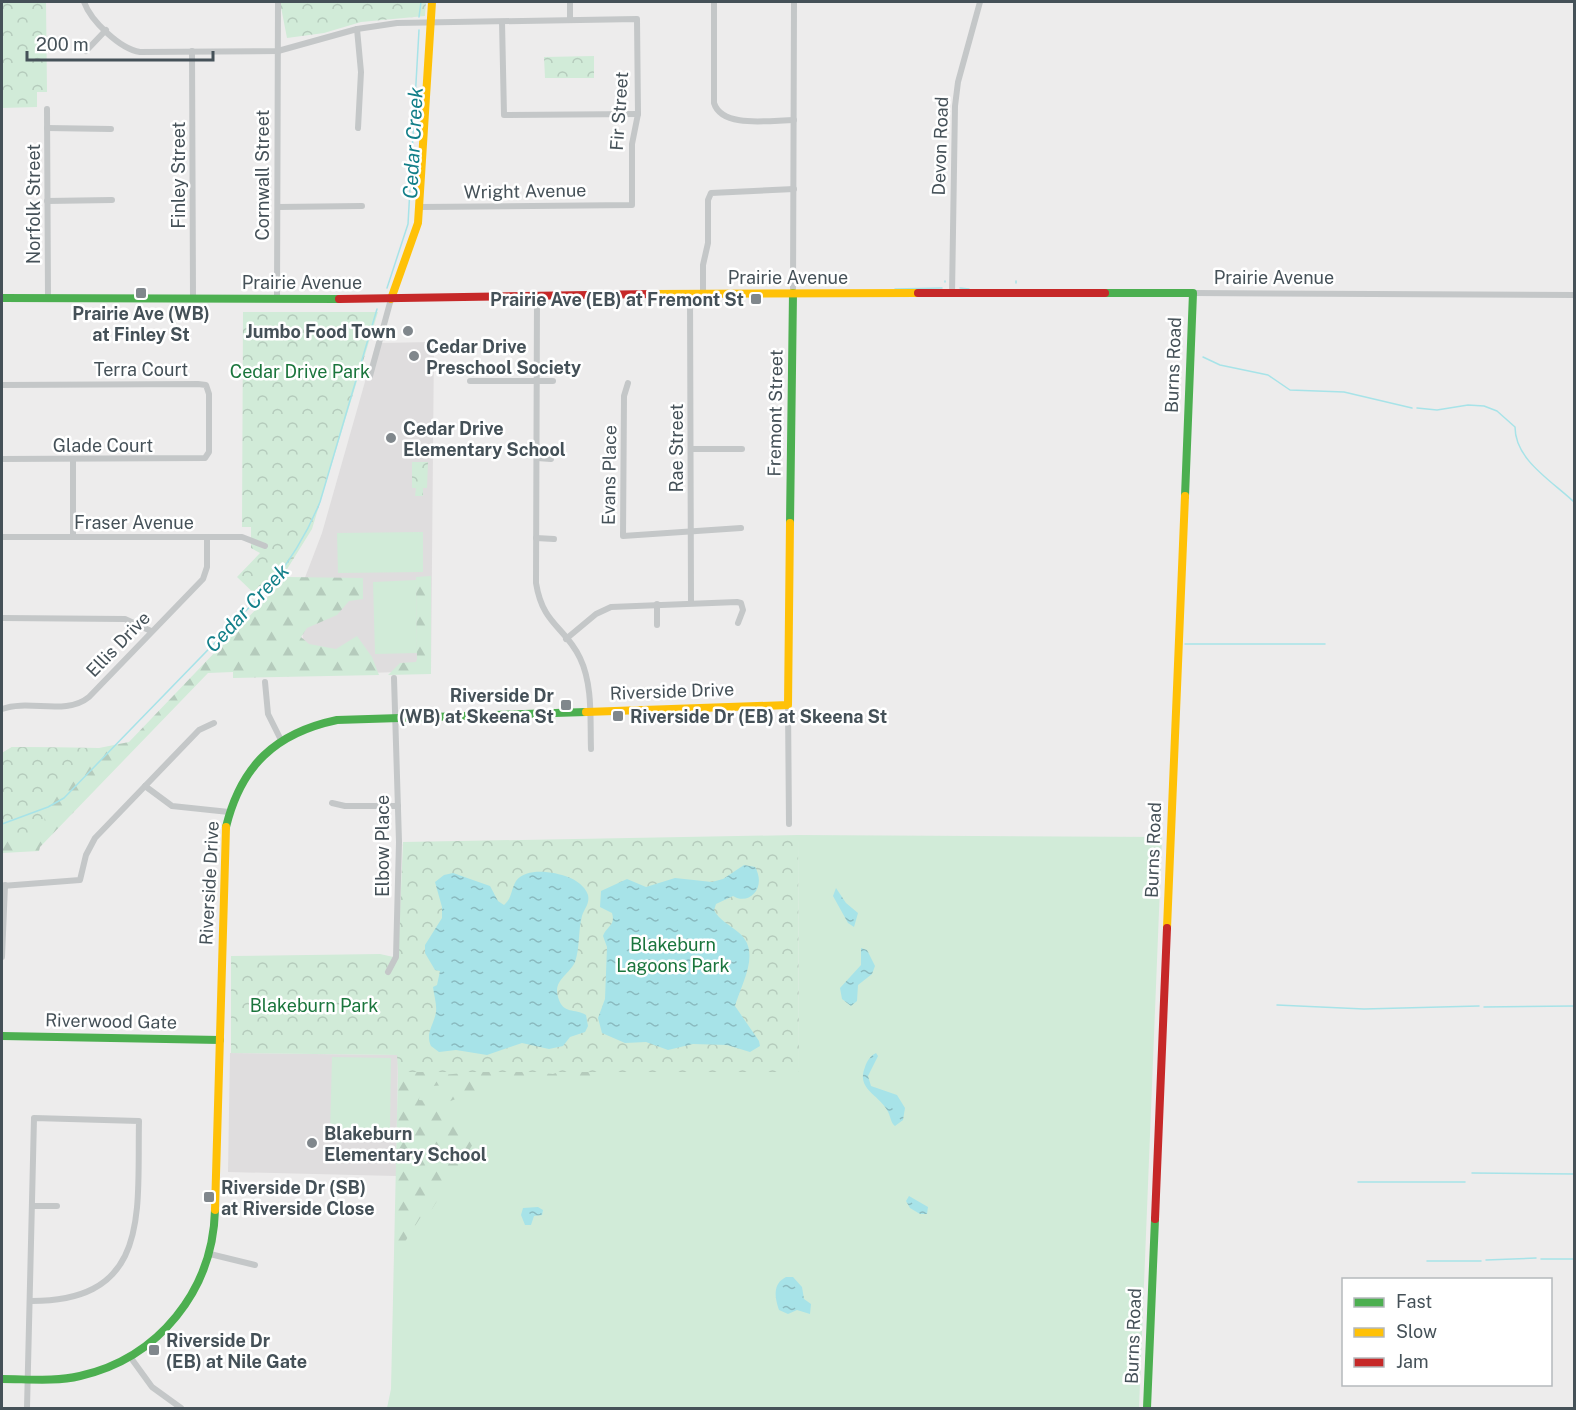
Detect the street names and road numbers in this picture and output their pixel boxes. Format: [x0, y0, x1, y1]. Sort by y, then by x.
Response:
street label: Fir Street [606, 71, 632, 151]
street label: Devon Road [928, 96, 952, 196]
street label: Cornwall Street [252, 109, 273, 241]
street label: Finley Street [168, 121, 189, 229]
street label: Norfolk Street [23, 144, 44, 264]
street label: Wright Avenue [463, 179, 587, 203]
street label: Prairie Avenue [728, 267, 848, 288]
street label: Prairie Avenue [1214, 267, 1334, 288]
street label: Prairie Avenue [242, 272, 362, 293]
street label: Burns Road [1161, 317, 1185, 413]
street label: Fremont Street [763, 349, 787, 477]
street label: Terra Court [94, 359, 188, 380]
street label: Rae Street [666, 404, 687, 492]
street label: Evans Place [598, 425, 620, 525]
street label: Glade Court [53, 435, 153, 456]
street label: Fraser Avenue [74, 512, 194, 533]
street label: Ellis Drive [82, 607, 154, 681]
street label: Riverside Drive [609, 678, 735, 704]
street label: Elbow Place [372, 795, 393, 897]
street label: Burns Road [1141, 802, 1165, 898]
street label: Riverside Drive [195, 820, 223, 946]
street label: Riverwood Gate [45, 1009, 177, 1033]
street label: Burns Road [1121, 1288, 1145, 1384]

